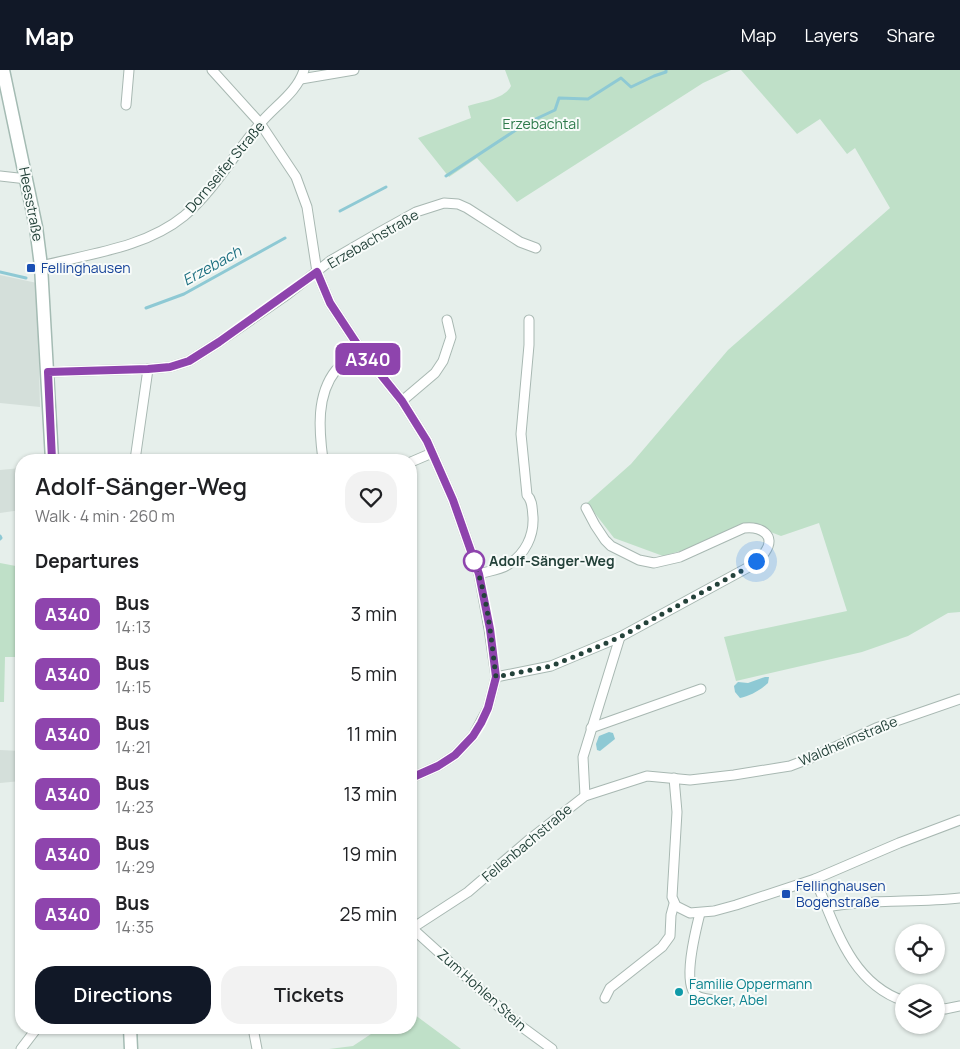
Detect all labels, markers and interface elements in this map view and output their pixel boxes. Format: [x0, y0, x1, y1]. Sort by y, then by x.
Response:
text: Map [25, 19, 74, 52]
text: Map [741, 23, 776, 47]
text: Layers [804, 23, 858, 47]
text: Share [886, 23, 935, 47]
park label: Erzebachtal [503, 114, 579, 133]
street label: Dornseifer Straße [181, 117, 269, 216]
street label: Heesstraße [15, 165, 48, 243]
street label: Erzebachstraße [324, 205, 422, 272]
water label: Erzebach [178, 240, 246, 290]
place label: Fellinghausen [41, 258, 130, 277]
marker: Fellinghausen [25, 262, 37, 274]
line badge: A340 [333, 343, 403, 375]
text: A340 [345, 347, 391, 371]
text: Adolf-Sänger-Weg [35, 469, 247, 502]
button: heart [345, 471, 397, 523]
text: Walk · 4 min · 260 m [35, 505, 175, 527]
text: Departures [35, 548, 139, 574]
your location [744, 549, 769, 574]
marker: Adolf-Sänger-Weg [463, 550, 485, 572]
place label: Adolf-Sänger-Weg [489, 551, 615, 570]
text: Bus [115, 590, 150, 616]
text: 3 min [351, 601, 397, 627]
text: A340 [45, 602, 90, 626]
text: 14:13 [115, 616, 151, 638]
text: Bus [115, 650, 150, 676]
text: 5 min [350, 661, 397, 687]
text: A340 [45, 662, 90, 686]
text: 14:15 [115, 676, 151, 698]
text: Bus [115, 710, 150, 736]
street label: Waldheimstraße [796, 711, 900, 770]
text: 11 min [347, 721, 397, 747]
text: A340 [45, 722, 90, 746]
text: 14:21 [115, 736, 151, 758]
text: Bus [115, 770, 150, 796]
text: 13 min [343, 781, 397, 807]
text: A340 [45, 782, 90, 806]
text: 14:23 [115, 796, 154, 818]
street label: Fellenbachstraße [478, 799, 576, 886]
text: Bus [115, 830, 150, 856]
text: 19 min [342, 841, 397, 867]
text: A340 [45, 842, 90, 866]
text: 14:29 [115, 856, 155, 878]
place label: Fellinghausen Bogenstraße [796, 876, 885, 911]
marker: Fellinghausen Bogenstraße [780, 888, 792, 900]
text: Bus [115, 890, 150, 916]
text: 25 min [340, 901, 397, 927]
text: A340 [45, 902, 90, 926]
text: 14:35 [115, 916, 154, 938]
map controls [895, 924, 945, 1034]
button: locate [895, 924, 945, 974]
street label: Zum Hohlen Stein [434, 944, 531, 1035]
button: Directions [35, 966, 211, 1024]
button: Tickets [221, 966, 397, 1024]
place label: Familie Oppermann Becker, Abel [689, 974, 812, 1009]
button: layers [895, 984, 945, 1034]
marker: Familie Oppermann Becker, Abel [673, 986, 685, 998]

